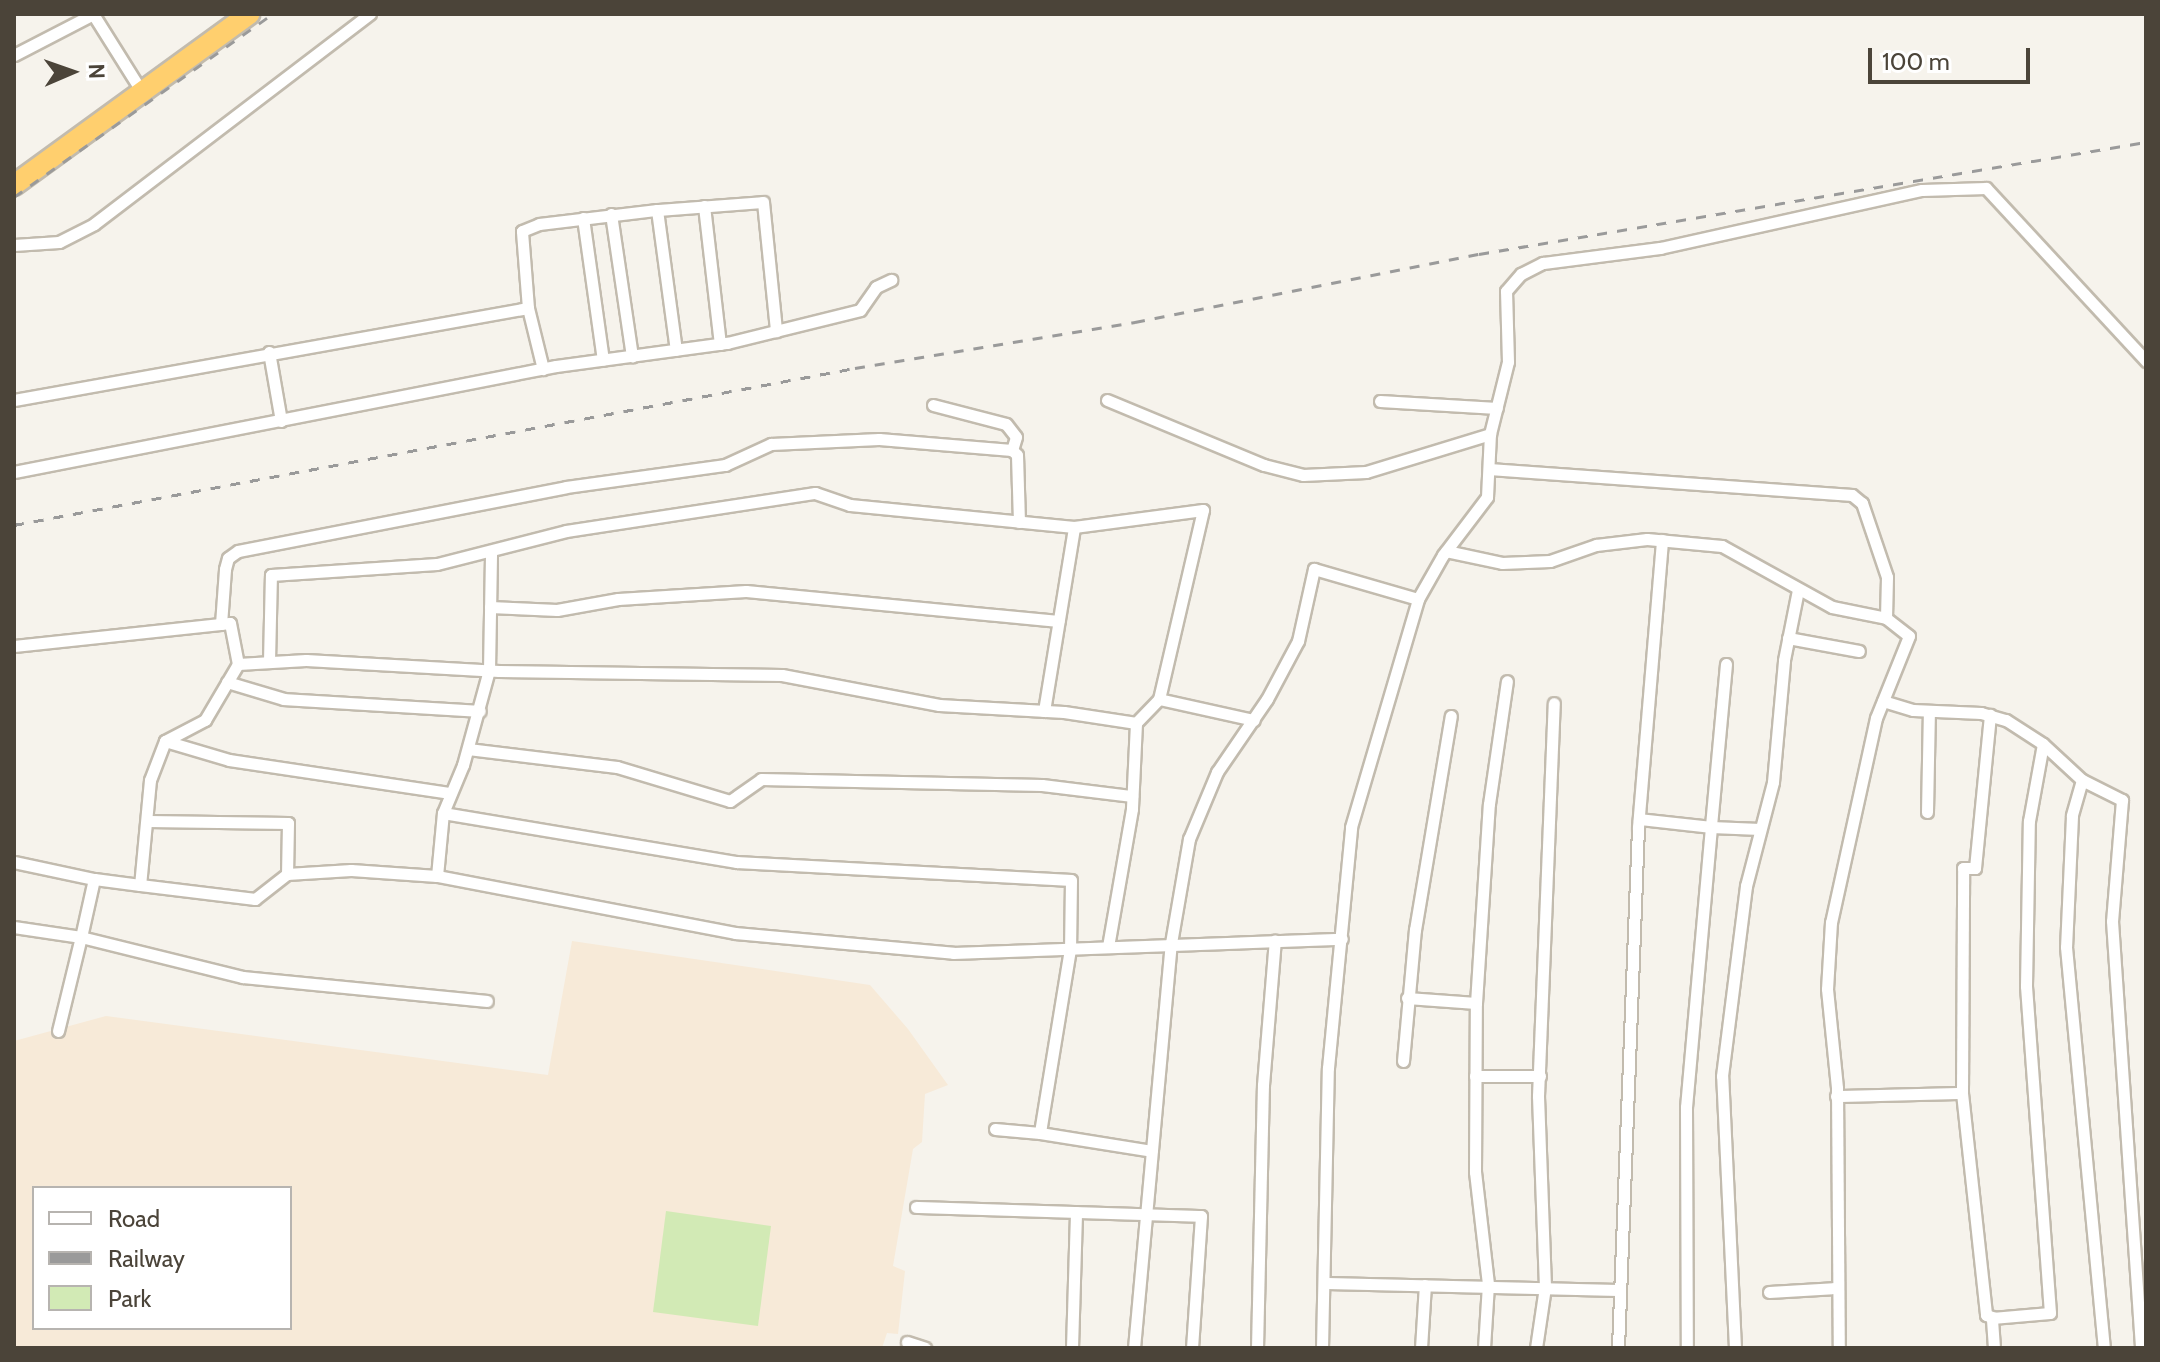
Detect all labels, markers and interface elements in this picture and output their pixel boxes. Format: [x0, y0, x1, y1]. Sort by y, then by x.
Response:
north arrow [32, 32, 112, 112]
scale bar [1872, 32, 2034, 82]
text: 100 m [1882, 47, 1950, 76]
text: N [83, 63, 110, 79]
legend [32, 1186, 292, 1330]
text: Road [108, 1204, 160, 1233]
text: Railway [108, 1244, 185, 1273]
text: Park [108, 1284, 151, 1313]

